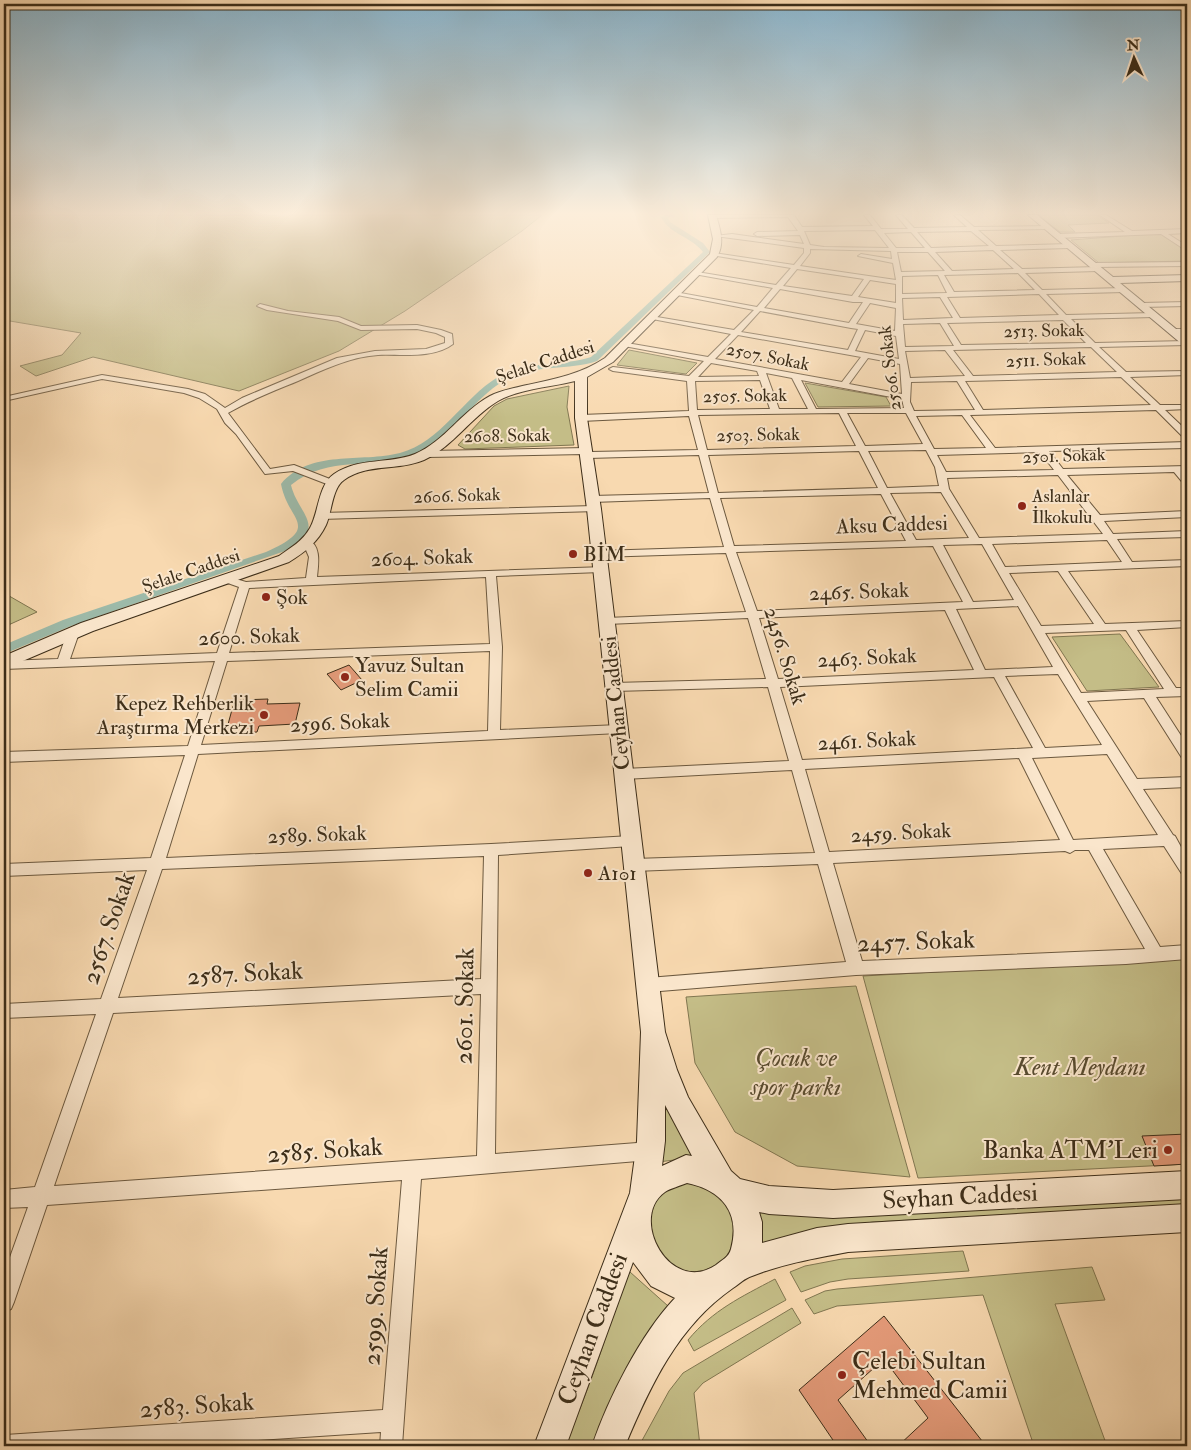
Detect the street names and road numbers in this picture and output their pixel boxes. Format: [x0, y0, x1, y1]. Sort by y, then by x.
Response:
street label: 2513. Sokak [1003, 319, 1085, 343]
street label: 2506. Sokak [873, 324, 907, 412]
street label: Şelale Caddesi [493, 335, 597, 389]
street label: 2507. Sokak [724, 338, 812, 376]
street label: 2511. Sokak [1006, 347, 1087, 373]
street label: 2505. Sokak [703, 384, 788, 408]
street label: 2503. Sokak [716, 423, 800, 447]
street label: 2608. Sokak [464, 424, 551, 448]
street label: 2501. Sokak [1022, 443, 1106, 469]
street label: 2606. Sokak [413, 483, 501, 509]
street label: Aksu Caddesi [835, 510, 949, 540]
street label: Şelale Caddesi [139, 543, 243, 598]
street label: 2604. Sokak [370, 543, 474, 573]
street label: 2465. Sokak [808, 577, 910, 607]
street label: 2456. Sokak [757, 604, 813, 708]
street label: 2600. Sokak [198, 622, 300, 652]
street label: Ceyhan Caddesi [596, 634, 636, 771]
street label: 2463. Sokak [817, 642, 917, 674]
street label: 2596. Sokak [289, 707, 391, 739]
street label: 2461. Sokak [817, 725, 917, 757]
street label: 2459. Sokak [850, 817, 952, 849]
street label: 2589. Sokak [267, 820, 367, 850]
street label: 2567. Sokak [75, 868, 143, 988]
street label: 2457. Sokak [856, 924, 976, 960]
street label: 2601. Sokak [448, 947, 482, 1065]
street label: 2587. Sokak [186, 955, 304, 993]
street label: 2585. Sokak [266, 1131, 384, 1171]
street label: Seyhan Caddesi [882, 1177, 1039, 1217]
street label: 2599. Sokak [356, 1245, 396, 1367]
street label: Ceyhan Caddesi [551, 1248, 635, 1409]
street label: 2583. Sokak [139, 1387, 255, 1425]

